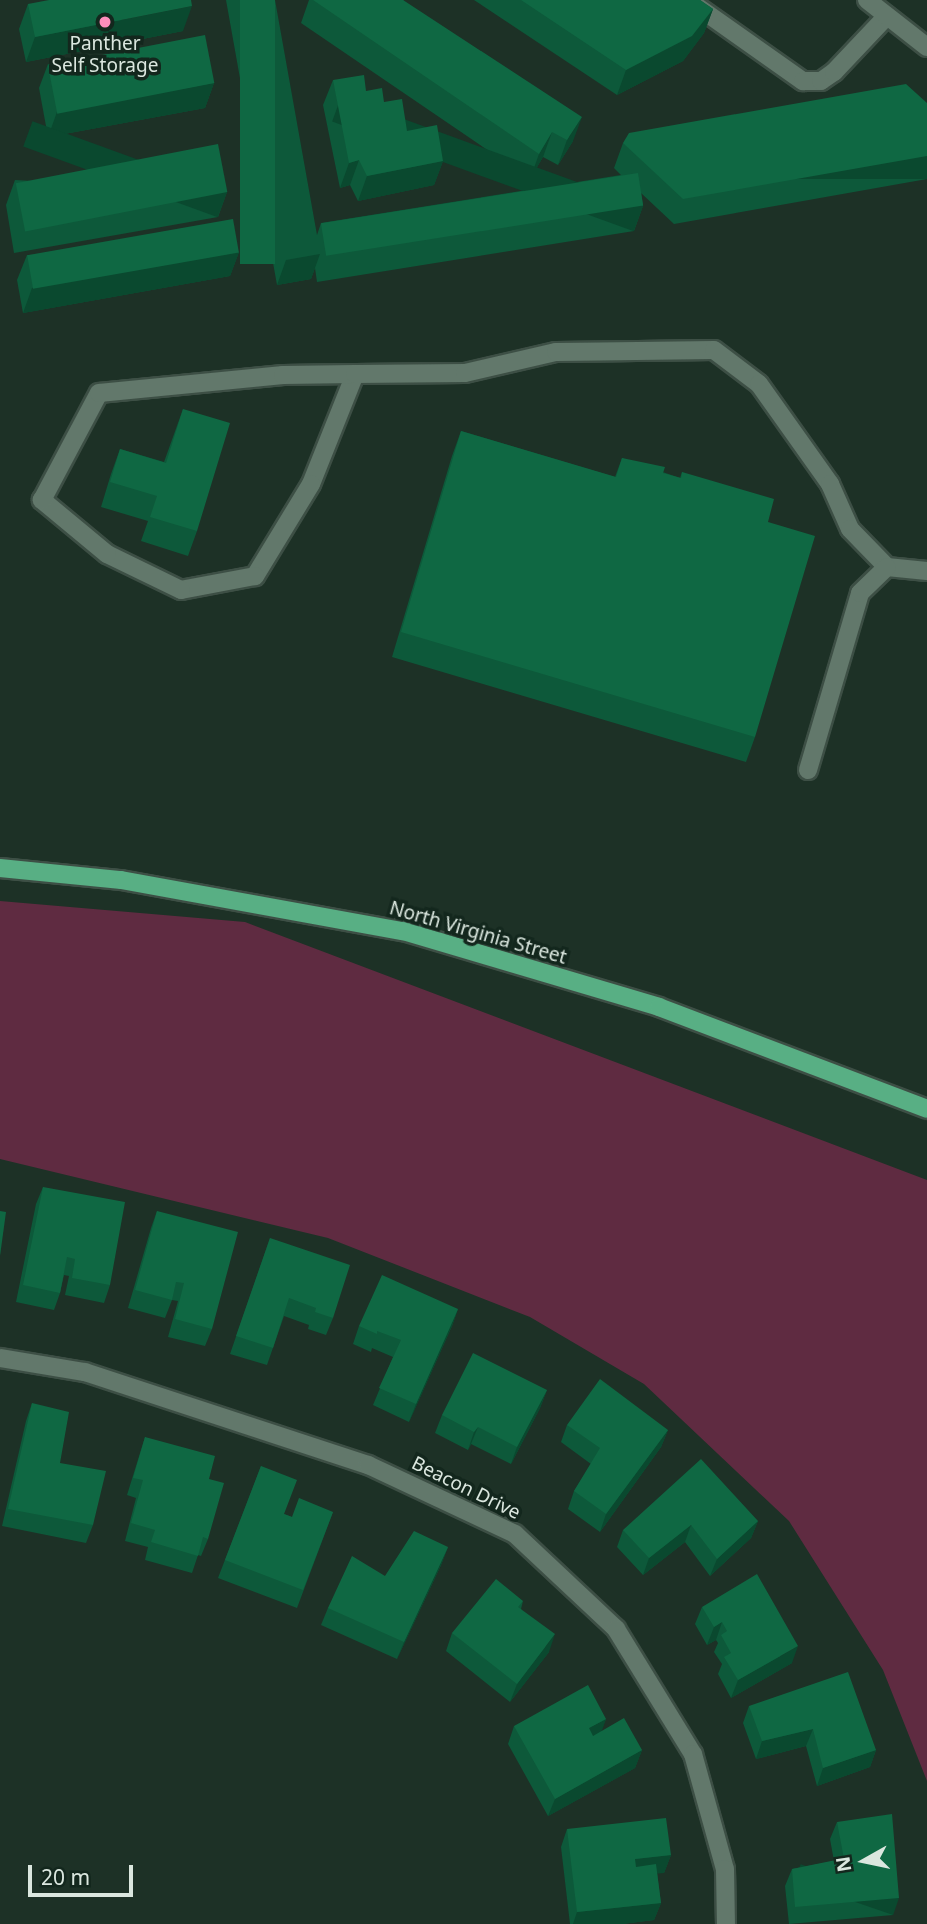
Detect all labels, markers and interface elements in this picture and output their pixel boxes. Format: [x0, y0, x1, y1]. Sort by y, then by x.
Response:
marker: Panther Self Storage [97, 14, 113, 30]
place label: Panther Self Storage [52, 33, 158, 77]
street label: North Virginia Street [387, 897, 569, 969]
street label: Beacon Drive [408, 1452, 524, 1524]
north arrow [829, 1826, 899, 1896]
scale bar [32, 1850, 136, 1894]
text: N [829, 1855, 857, 1874]
text: 20 m [41, 1863, 90, 1891]

